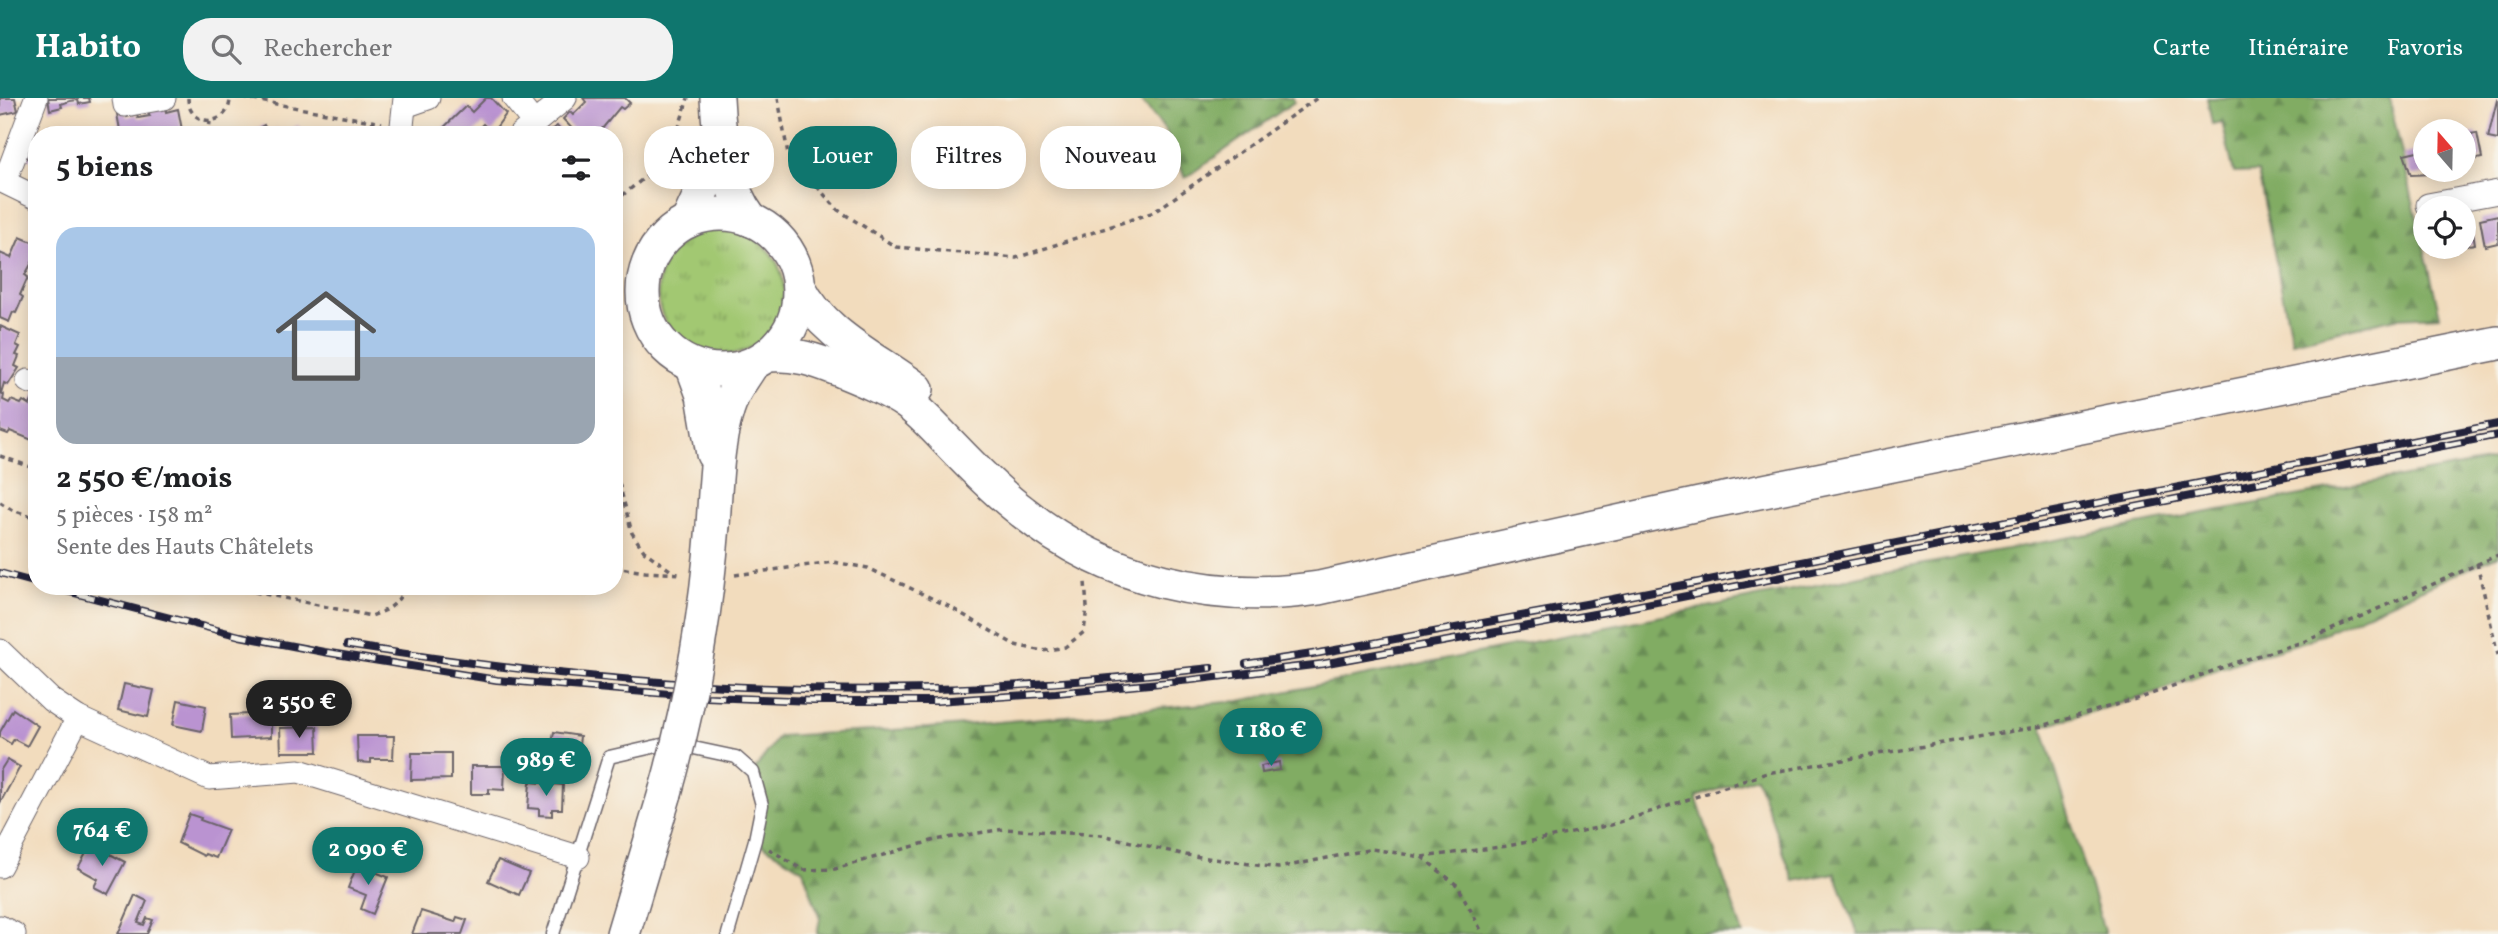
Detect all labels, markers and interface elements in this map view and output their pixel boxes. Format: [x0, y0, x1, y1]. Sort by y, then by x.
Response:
search box [183, 18, 673, 81]
text: Habito [35, 26, 141, 72]
icon: search [207, 30, 245, 68]
text: Rechercher [263, 31, 392, 67]
text: Carte [2153, 32, 2210, 66]
text: Itinéraire [2248, 32, 2349, 66]
text: Favoris [2387, 32, 2463, 66]
north arrow [2413, 119, 2476, 182]
map controls [2413, 119, 2476, 259]
chip: Acheter [644, 126, 774, 189]
chip: Louer [788, 126, 897, 189]
chip: Filtres [911, 126, 1026, 189]
chip: Nouveau [1040, 126, 1181, 189]
text: 5 biens [56, 147, 153, 189]
icon: filters [557, 149, 595, 187]
button: locate [2413, 196, 2476, 259]
icon: home [263, 273, 389, 399]
text: 2 550 €/mois [56, 458, 232, 500]
text: 5 pièces · 158 m² [56, 500, 213, 532]
text: Sente des Hauts Châtelets [56, 532, 314, 564]
pin: 2 550 € [234, 680, 364, 740]
text: 2 550 € [262, 687, 336, 719]
pin: 1 180 € [1206, 708, 1336, 768]
text: 1 180 € [1235, 715, 1307, 747]
pin: 989 € [497, 738, 595, 798]
text: 989 € [516, 745, 576, 777]
pin: 764 € [53, 808, 151, 868]
text: 764 € [73, 815, 131, 847]
pin: 2 090 € [303, 828, 433, 887]
text: 2 090 € [328, 834, 408, 866]

